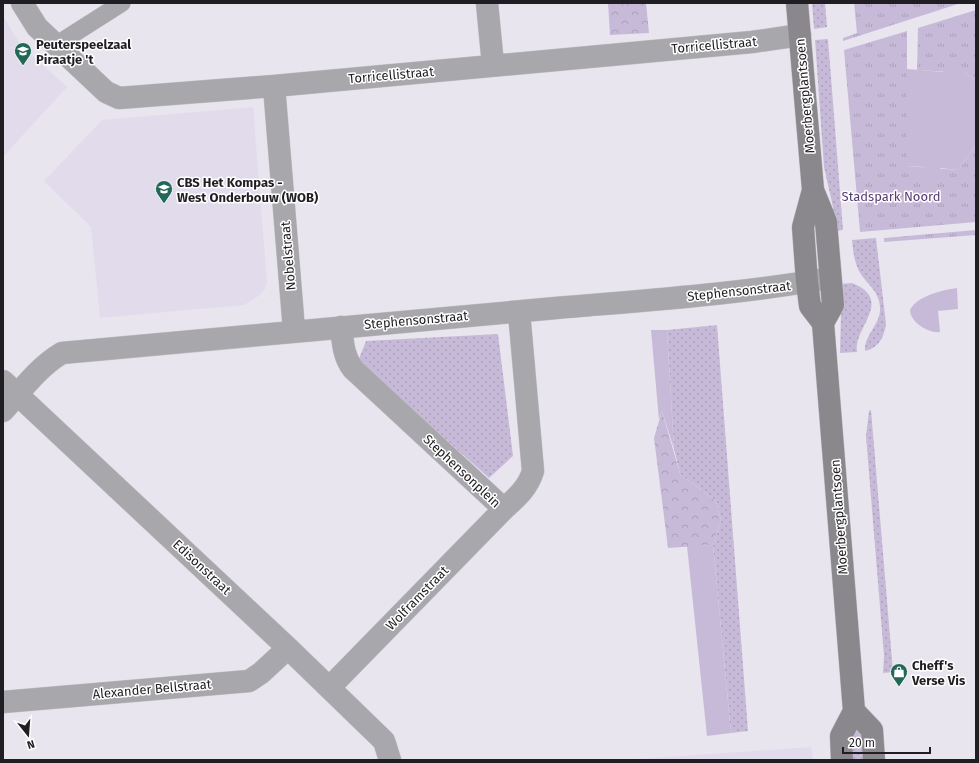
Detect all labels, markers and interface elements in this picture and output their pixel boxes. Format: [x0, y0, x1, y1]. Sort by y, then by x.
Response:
street label: Torricellistraat [671, 34, 758, 56]
place label: Peuterspeelzaal Piraatje 't [36, 37, 131, 67]
street label: Moerbergplantsoen [792, 38, 818, 154]
school or university icon: Peuterspeelzaal Piraatje 't [13, 41, 33, 66]
street label: Torricellistraat [348, 64, 435, 86]
place label: CBS Het Kompas - West Onderbouw (WOB) [177, 175, 318, 205]
school or university icon: CBS Het Kompas - West Onderbouw (WOB) [154, 179, 174, 204]
park label: Stadspark Noord [842, 189, 940, 204]
street label: Nobelstraat [277, 221, 298, 291]
street label: Stephensonstraat [686, 278, 792, 304]
street label: Stephensonstraat [363, 308, 469, 332]
street label: Stephensonplein [420, 431, 504, 511]
street label: Moerbergplantsoen [827, 459, 851, 575]
street label: Edisonstraat [170, 536, 234, 598]
street label: Wolframstraat [383, 563, 452, 633]
place label: Cheff's Verse Vis [911, 658, 966, 688]
shop icon: Cheff's Verse Vis [889, 662, 909, 687]
street label: Alexander Bellstraat [92, 676, 212, 702]
north arrow [8, 715, 48, 755]
scale bar [843, 729, 930, 755]
text: 20 m [849, 736, 875, 750]
text: N [25, 737, 36, 751]

